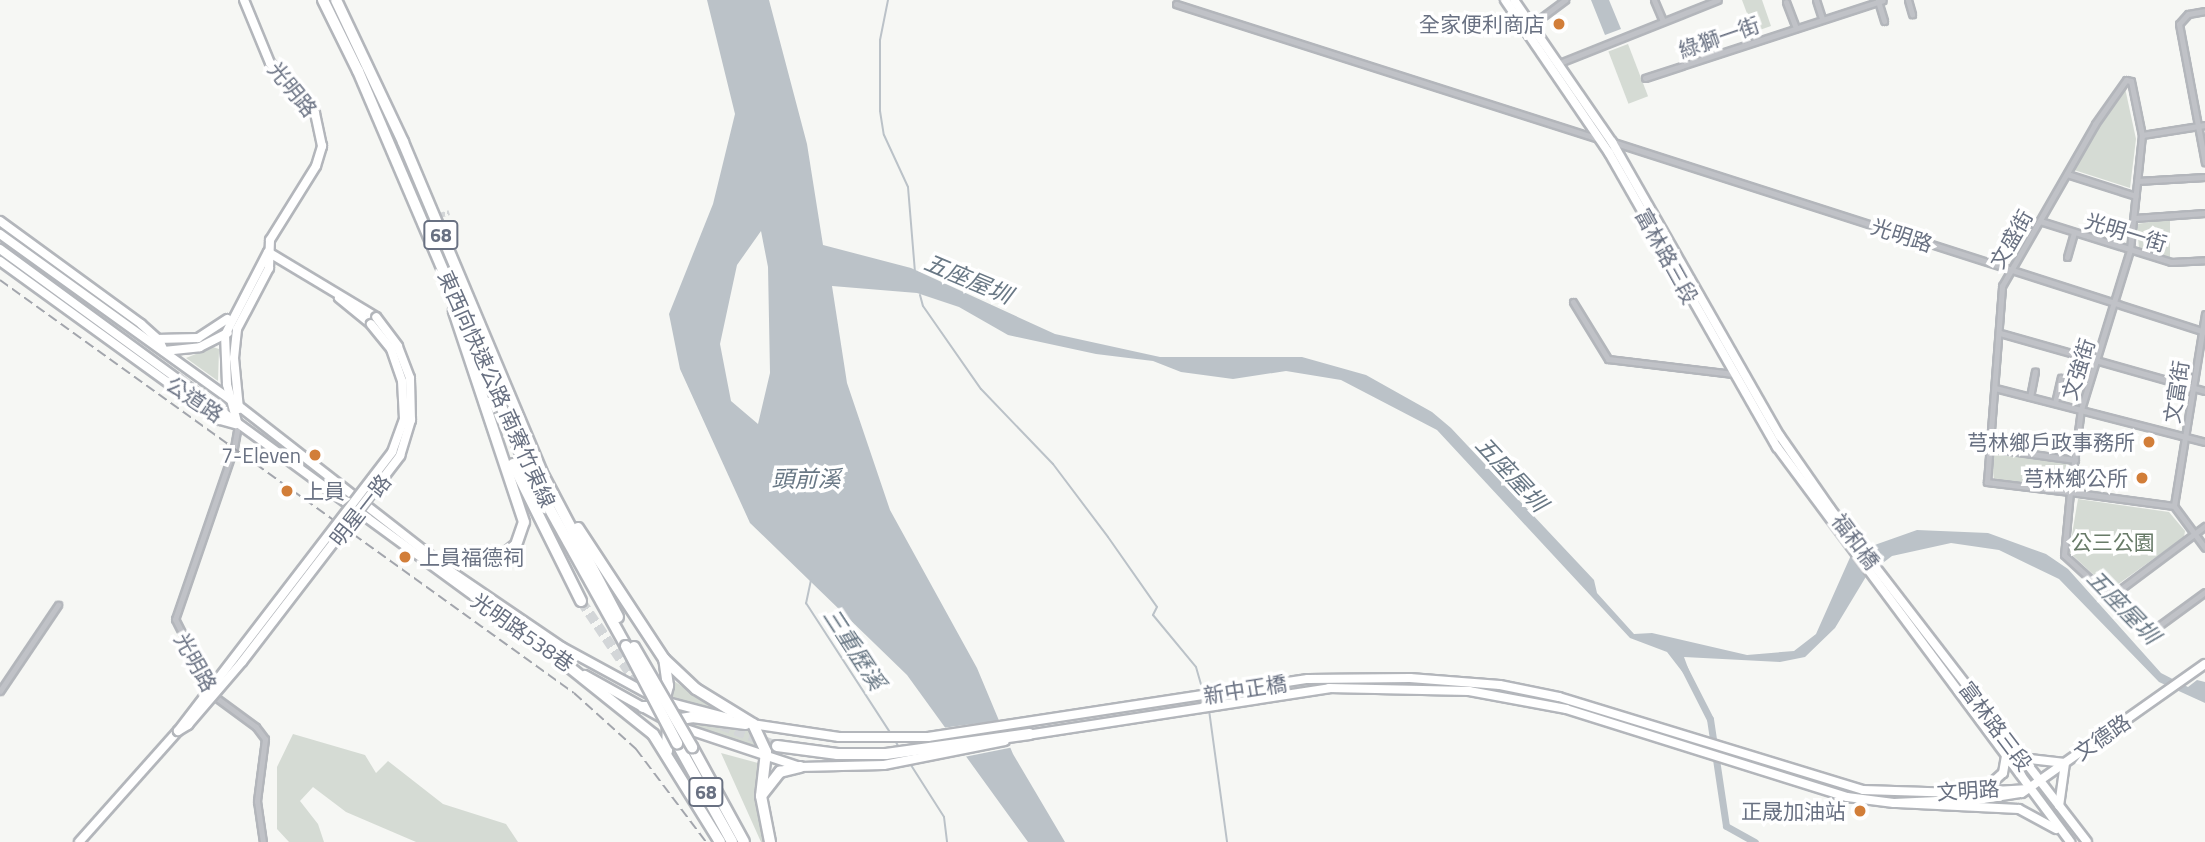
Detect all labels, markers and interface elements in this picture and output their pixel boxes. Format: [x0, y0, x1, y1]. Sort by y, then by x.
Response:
place label: 全家便利商店 [1419, 11, 1545, 37]
street label: 綠獅一街 [1675, 11, 1763, 63]
marker: 全家便利商店 [1551, 16, 1567, 32]
street label: 光明路 [263, 57, 323, 121]
street label: 富林路三段 [1631, 204, 1703, 308]
street label: 文盛街 [1984, 205, 2038, 273]
street label: 光明一街 [2082, 208, 2170, 256]
street label: 光明路 [1868, 213, 1936, 257]
road number: 68 [422, 219, 460, 250]
water label: 五座屋圳 [920, 248, 1016, 310]
street label: 東西向快速公路 南寮竹東線 [433, 267, 561, 511]
street label: 文強街 [2056, 335, 2100, 403]
street label: 文富街 [2159, 359, 2193, 425]
street label: 公道路 [162, 371, 228, 427]
place label: 芎林鄉戶政事務所 [1967, 429, 2135, 455]
water label: 五座屋圳 [1470, 431, 1552, 517]
marker: 芎林鄉戶政事務所 [2141, 434, 2157, 450]
place label: 7-Eleven [221, 442, 301, 468]
marker: 7-Eleven [307, 447, 323, 463]
water label: 頭前溪 [772, 465, 840, 493]
place label: 芎林鄉公所 [2023, 465, 2128, 491]
street label: 明星一路 [324, 469, 396, 551]
marker: 芎林鄉公所 [2134, 470, 2150, 486]
place label: 上員 [303, 478, 345, 504]
marker: 上員 [277, 481, 297, 501]
street label: 福和橋 [1827, 508, 1885, 574]
park label: 公三公園 [2071, 529, 2155, 555]
place label: 上員福德祠 [419, 544, 524, 570]
marker: 上員福德祠 [397, 549, 413, 565]
water label: 五座屋圳 [2081, 564, 2165, 650]
street label: 光明路538巷 [467, 587, 579, 677]
water label: 三重歷溪 [817, 603, 891, 695]
street label: 光明路 [170, 628, 222, 696]
street label: 新中正橋 [1202, 670, 1288, 708]
street label: 富林路三段 [1954, 676, 2038, 776]
street label: 文德路 [2069, 709, 2135, 765]
street label: 文明路 [1936, 775, 2000, 805]
road number: 68 [687, 776, 725, 807]
place label: 正晟加油站 [1741, 798, 1846, 824]
marker: 正晟加油站 [1852, 803, 1868, 819]

